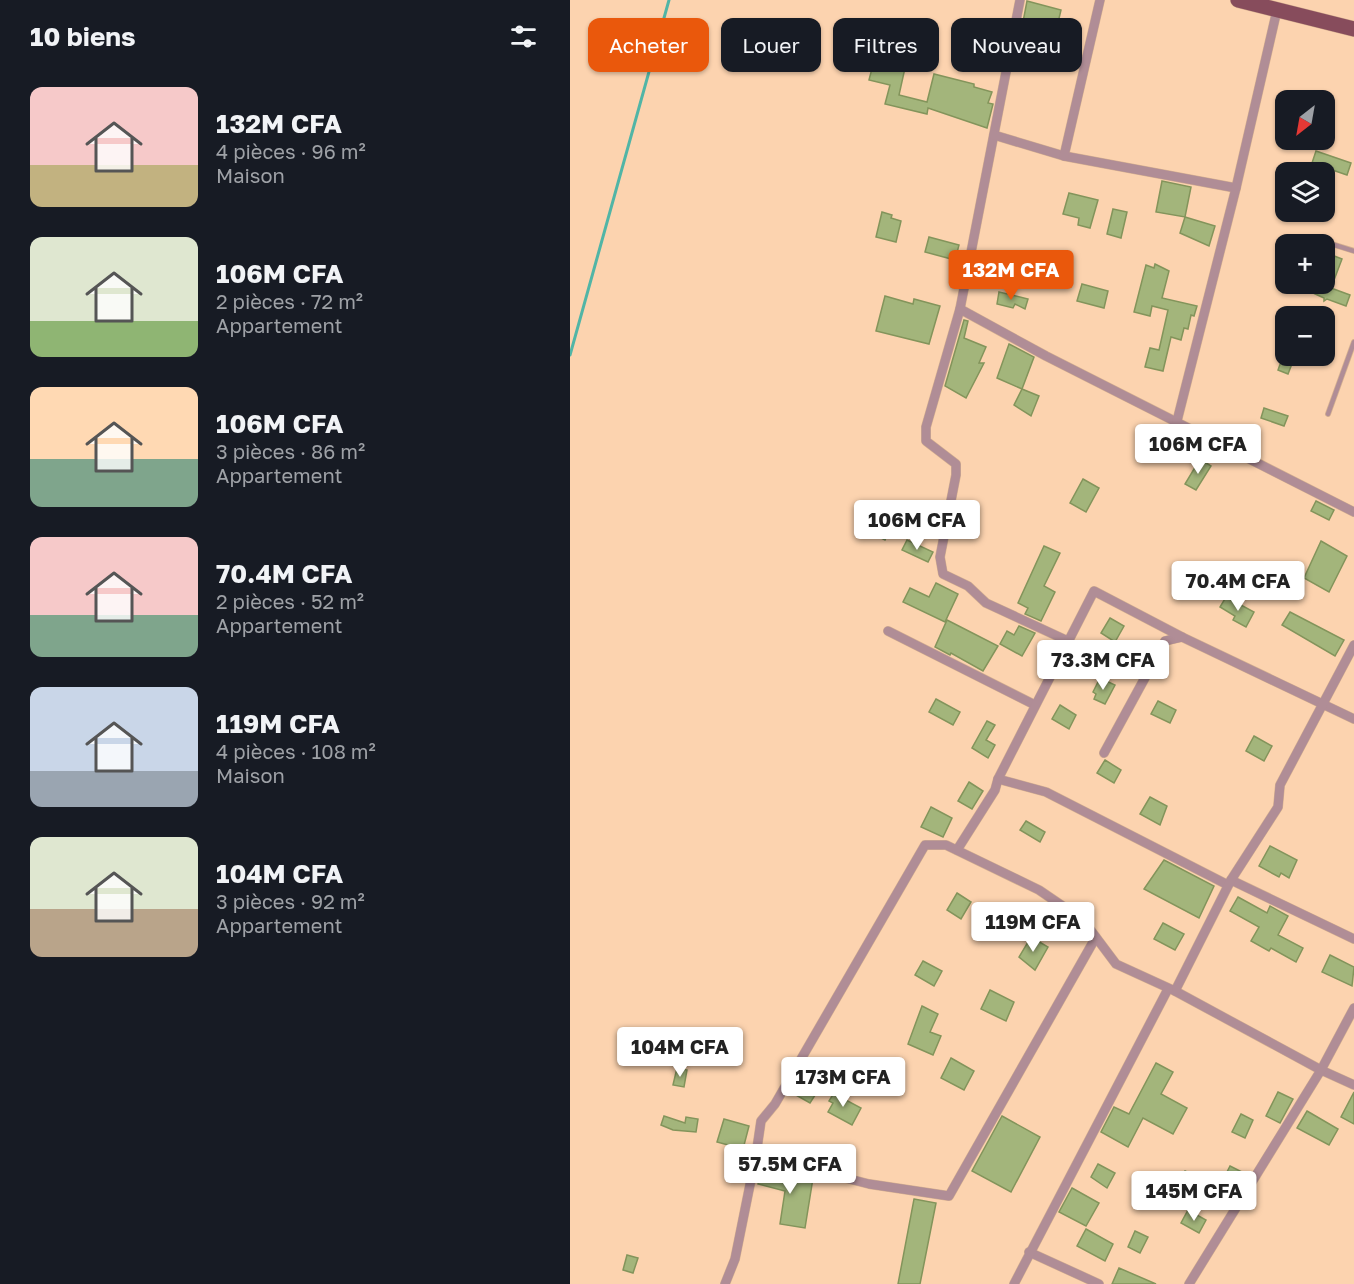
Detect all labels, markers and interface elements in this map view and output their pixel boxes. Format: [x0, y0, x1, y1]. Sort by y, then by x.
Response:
chip: Acheter [588, 18, 709, 72]
chip: Louer [721, 18, 821, 72]
chip: Filtres [833, 18, 939, 72]
chip: Nouveau [951, 18, 1082, 72]
icon: filters [507, 20, 540, 53]
text: 10 biens [30, 21, 136, 52]
north arrow [1275, 90, 1335, 150]
map controls [1275, 90, 1335, 366]
text: 132M CFA [216, 108, 342, 139]
icon: home [78, 111, 150, 183]
text: 4 pièces · 96 m² [216, 139, 366, 163]
button: layers [1275, 162, 1335, 222]
text: Maison [216, 163, 285, 187]
button: + [1275, 234, 1335, 294]
pin: 132M CFA [949, 250, 1073, 301]
text: 132M CFA [963, 257, 1059, 281]
text: 106M CFA [216, 258, 344, 289]
icon: home [78, 261, 150, 333]
text: 2 pièces · 72 m² [216, 289, 363, 313]
button: − [1275, 306, 1335, 366]
text: Appartement [216, 313, 343, 337]
text: 106M CFA [216, 408, 344, 439]
icon: home [78, 411, 150, 483]
pin: 106M CFA [1136, 424, 1260, 475]
text: 106M CFA [1149, 431, 1247, 455]
text: 3 pièces · 86 m² [216, 439, 365, 463]
text: Appartement [216, 463, 343, 487]
pin: 106M CFA [855, 500, 979, 551]
text: 106M CFA [868, 507, 966, 531]
text: 70.4M CFA [216, 558, 352, 589]
icon: home [78, 561, 150, 633]
pin: 70.4M CFA [1169, 561, 1307, 612]
text: 70.4M CFA [1186, 568, 1290, 592]
text: 2 pièces · 52 m² [216, 589, 364, 613]
text: Appartement [216, 613, 343, 637]
pin: 73.3M CFA [1034, 640, 1172, 691]
text: 73.3M CFA [1051, 647, 1155, 671]
text: 119M CFA [216, 708, 340, 739]
icon: home [78, 711, 150, 783]
text: 4 pièces · 108 m² [216, 739, 376, 763]
text: Maison [216, 763, 285, 787]
text: 104M CFA [216, 858, 343, 889]
icon: home [78, 861, 150, 933]
text: 3 pièces · 92 m² [216, 889, 365, 913]
pin: 119M CFA [971, 902, 1095, 953]
text: 119M CFA [985, 909, 1081, 933]
text: Appartement [216, 913, 343, 937]
pin: 104M CFA [618, 1027, 742, 1078]
text: 104M CFA [631, 1034, 729, 1058]
pin: 173M CFA [781, 1057, 905, 1108]
text: 173M CFA [795, 1064, 891, 1088]
pin: 57.5M CFA [721, 1144, 859, 1195]
text: 57.5M CFA [738, 1151, 842, 1175]
pin: 145M CFA [1132, 1171, 1256, 1222]
text: 145M CFA [1145, 1178, 1243, 1202]

